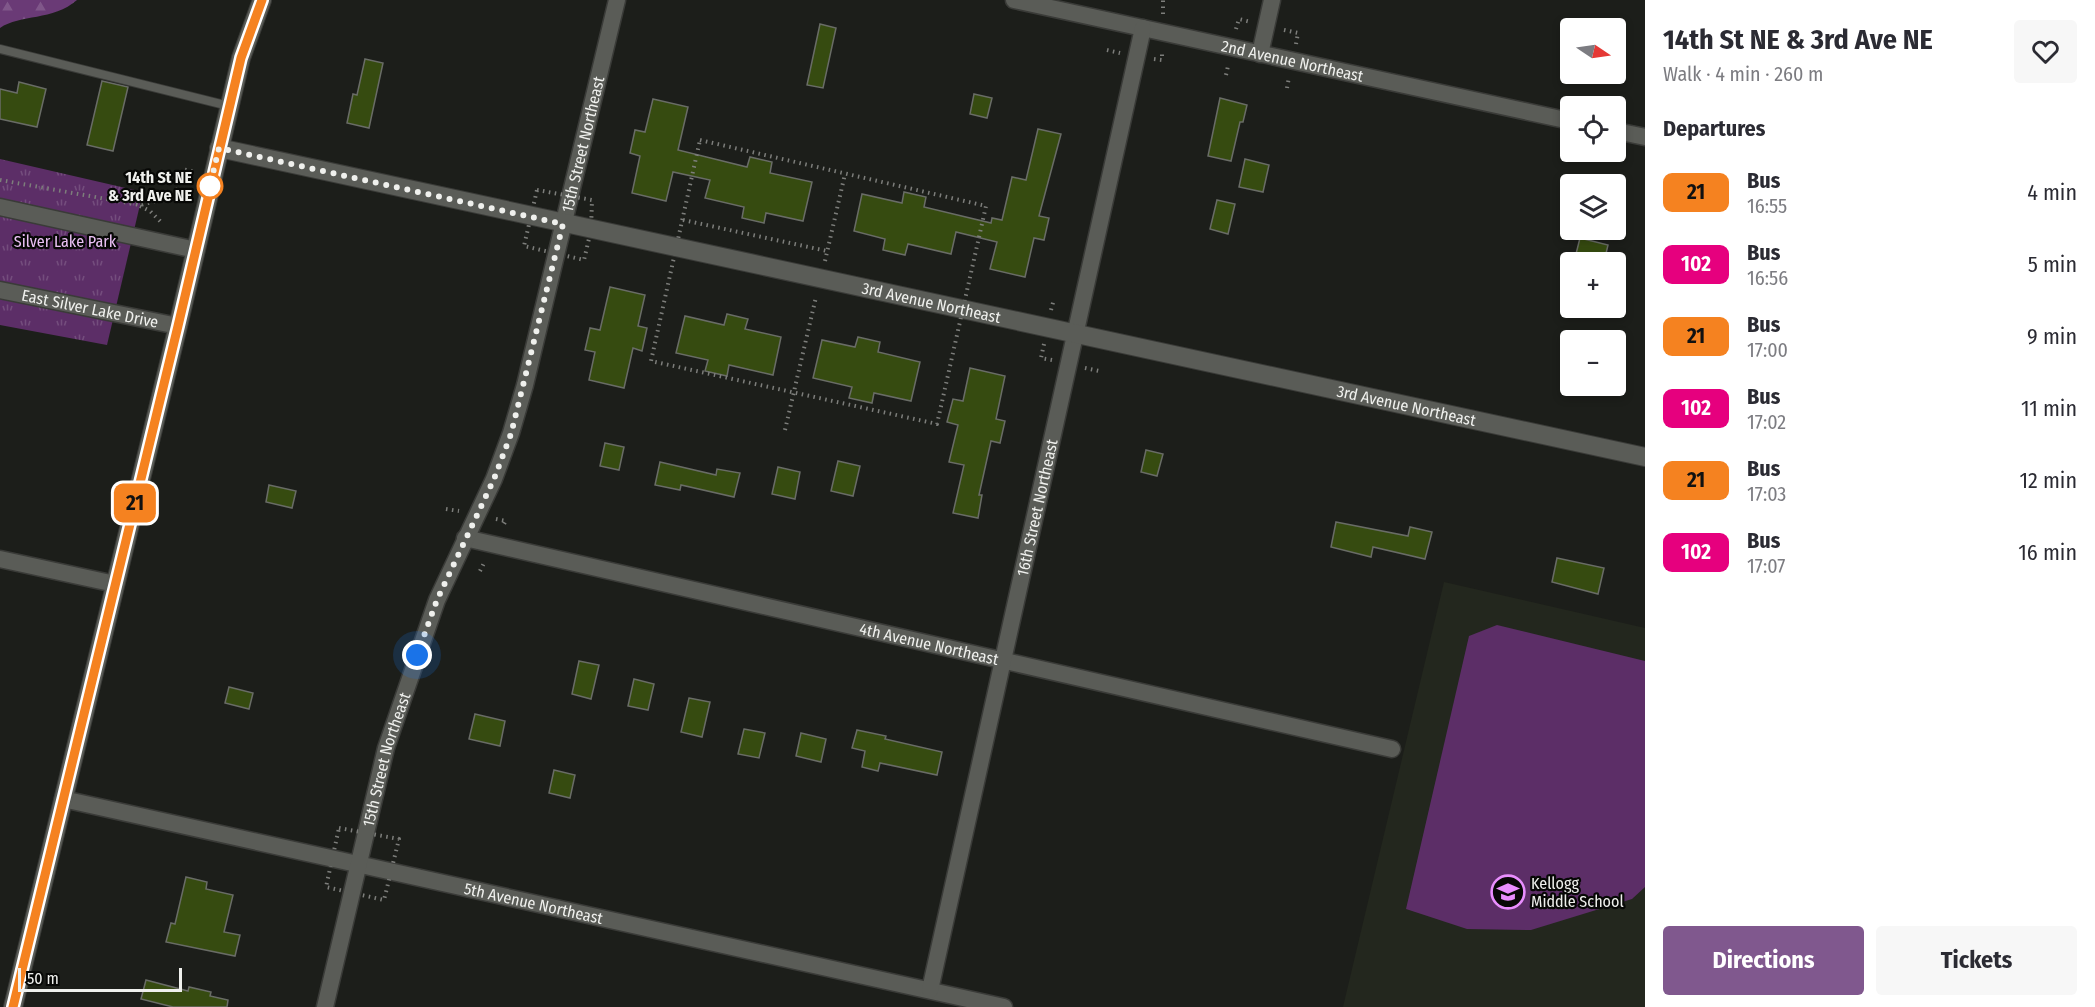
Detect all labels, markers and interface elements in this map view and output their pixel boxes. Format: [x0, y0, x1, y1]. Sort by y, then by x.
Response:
north arrow [1560, 18, 1626, 84]
map controls [1560, 18, 1626, 396]
button: heart [2014, 20, 2077, 83]
text: 14th St NE & 3rd Ave NE [1663, 23, 1933, 56]
street label: 2nd Avenue Northeast [1220, 36, 1366, 86]
text: Walk · 4 min · 260 m [1663, 62, 1823, 86]
street label: 15th Street Northeast [558, 74, 609, 214]
button: locate [1560, 96, 1626, 162]
text: Departures [1663, 115, 1765, 142]
text: Bus [1747, 167, 1780, 194]
place label: 14th St NE & 3rd Ave NE [108, 168, 192, 205]
marker: 14th St NE & 3rd Ave NE [197, 173, 223, 199]
button: layers [1560, 174, 1626, 240]
text: 21 [1687, 179, 1705, 205]
text: 4 min [2027, 179, 2077, 206]
text: 16:55 [1747, 194, 1787, 218]
park label: Silver Lake Park [14, 232, 117, 251]
text: Bus [1747, 239, 1780, 266]
text: 102 [1681, 251, 1711, 277]
text: 5 min [2028, 251, 2077, 278]
button: + [1560, 252, 1626, 318]
text: 16:56 [1747, 266, 1788, 290]
street label: 3rd Avenue Northeast [860, 279, 1003, 327]
street label: East Silver Lake Drive [20, 286, 160, 332]
text: Bus [1747, 311, 1780, 338]
text: 21 [1687, 323, 1705, 349]
text: 9 min [2027, 323, 2077, 350]
button: − [1560, 330, 1626, 396]
text: 17:00 [1747, 338, 1788, 362]
street label: 3rd Avenue Northeast [1335, 382, 1478, 430]
text: Bus [1747, 383, 1780, 410]
text: 102 [1681, 395, 1711, 421]
text: 11 min [2021, 395, 2077, 422]
text: 17:02 [1747, 410, 1786, 434]
street label: 16th Street Northeast [1013, 437, 1062, 578]
text: Bus [1747, 455, 1780, 482]
text: 21 [1687, 467, 1705, 493]
text: 12 min [2019, 467, 2077, 494]
text: 17:03 [1747, 482, 1786, 506]
line badge: 21 [108, 484, 162, 522]
text: 21 [126, 490, 144, 516]
text: Bus [1747, 527, 1780, 554]
text: 102 [1681, 539, 1711, 565]
text: 16 min [2018, 539, 2077, 566]
text: 17:07 [1747, 554, 1785, 578]
street label: 4th Avenue Northeast [858, 619, 1001, 669]
your location [402, 640, 432, 670]
street label: 15th Street Northeast [359, 689, 415, 829]
school or university icon: Kellogg Middle School [1490, 874, 1526, 910]
place label: Kellogg Middle School [1531, 874, 1624, 911]
street label: 5th Avenue Northeast [462, 879, 605, 928]
button: Directions [1663, 926, 1864, 995]
button: Tickets [1876, 926, 2077, 995]
scale bar [18, 965, 182, 992]
text: 50 m [27, 969, 59, 988]

